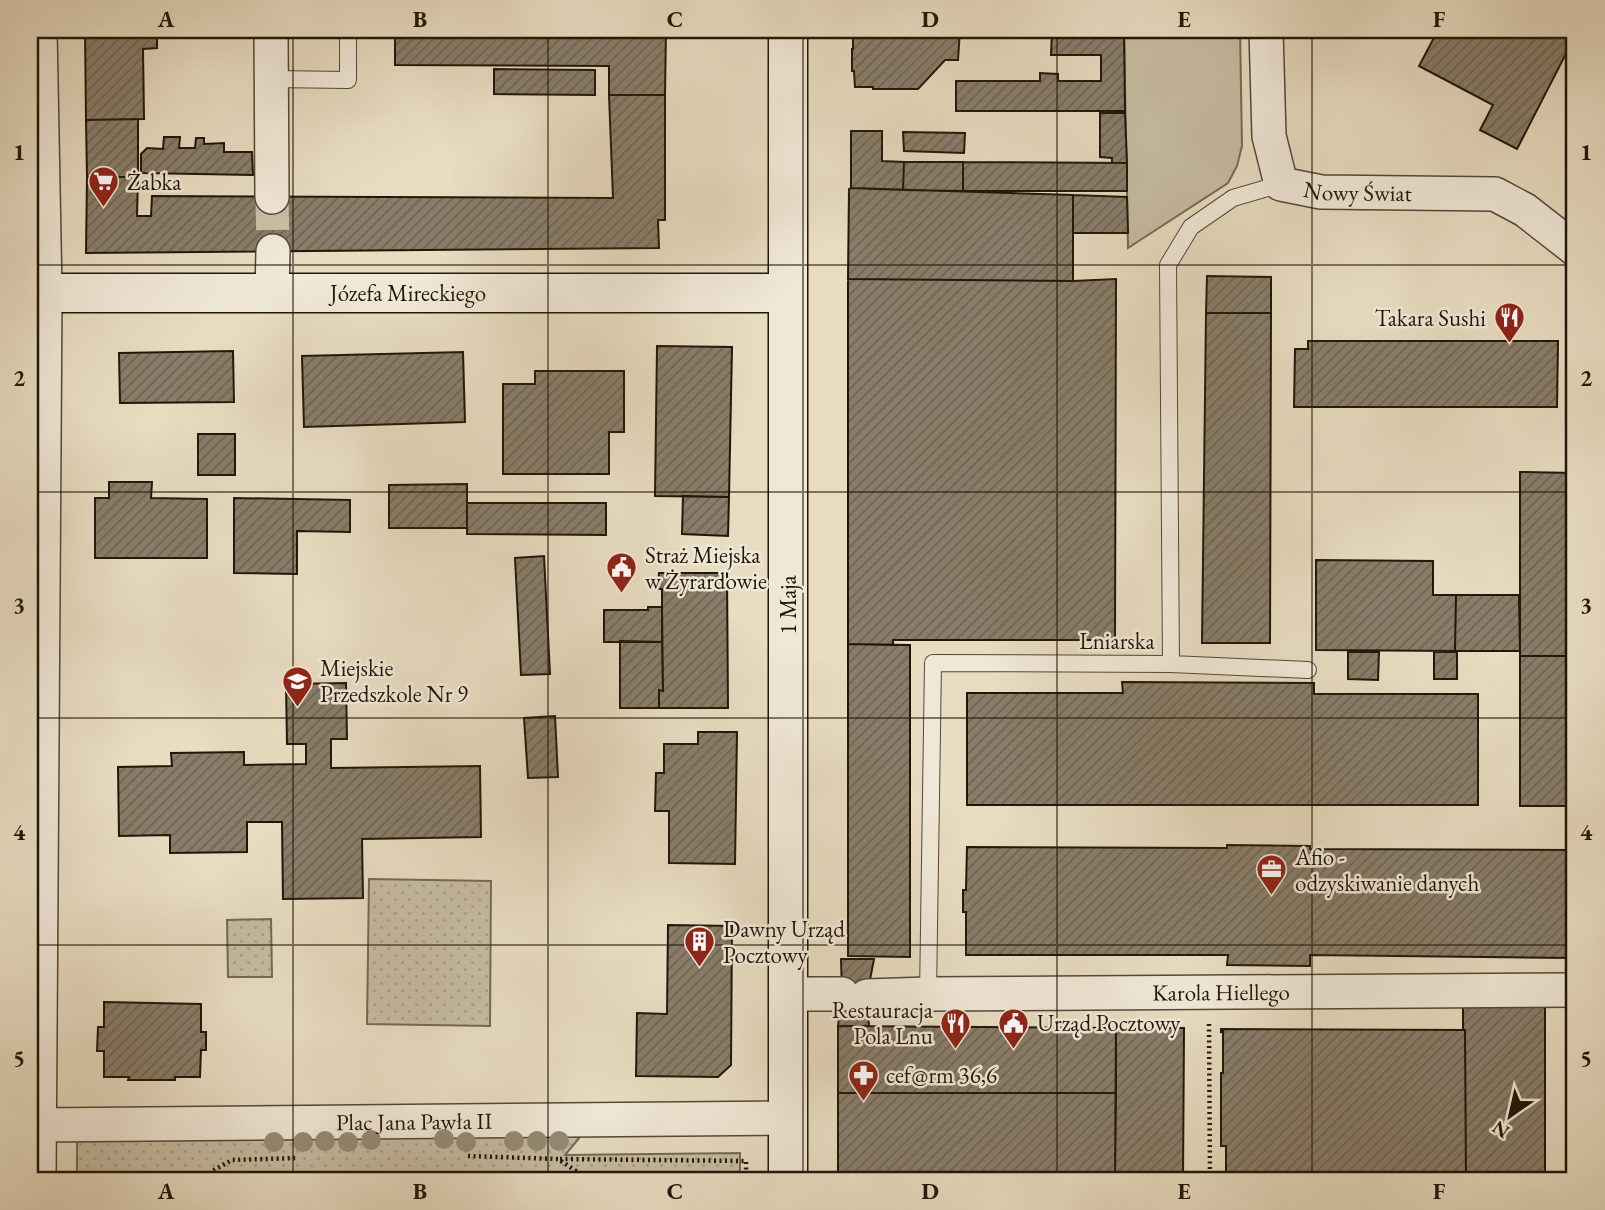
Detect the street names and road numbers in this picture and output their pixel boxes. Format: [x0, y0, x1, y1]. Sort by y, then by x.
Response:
street label: Nowy Świat [1301, 174, 1413, 208]
street label: Józefa Mireckiego [328, 278, 486, 308]
street label: 1 Maja [773, 575, 803, 635]
street label: Lniarska [1079, 626, 1156, 656]
street label: Karola Hiellego [1152, 977, 1290, 1008]
street label: Plac Jana Pawła II [336, 1106, 492, 1137]

